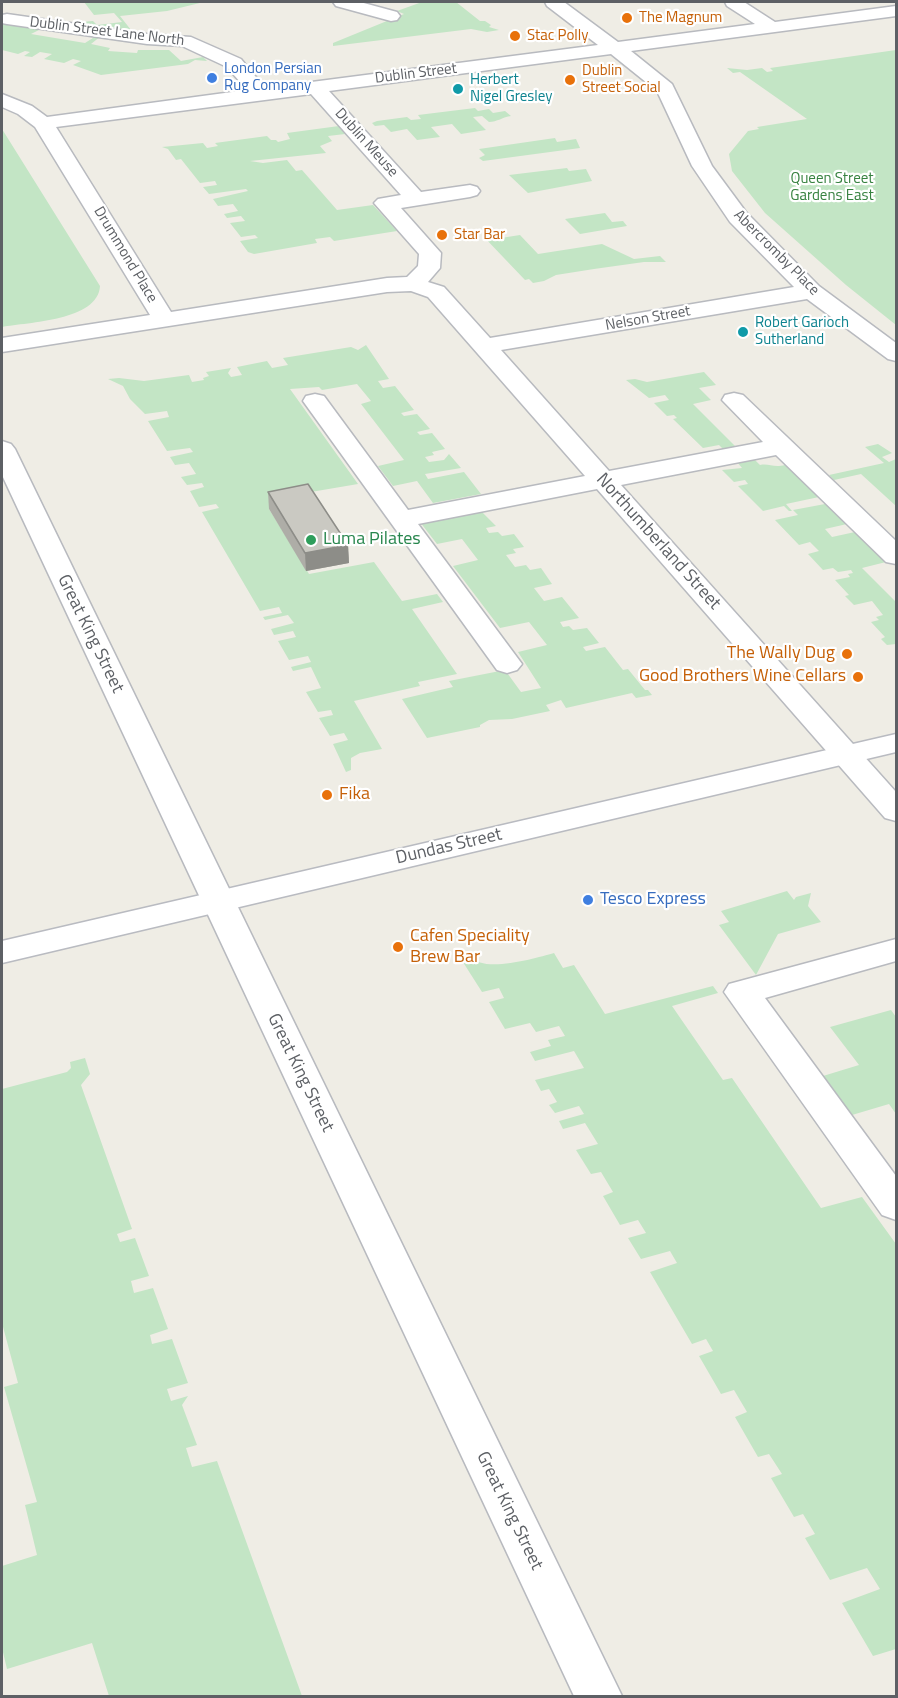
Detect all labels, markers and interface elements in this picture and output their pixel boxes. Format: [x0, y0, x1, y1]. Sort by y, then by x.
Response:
place label: The Magnum [639, 9, 722, 27]
marker: The Magnum [620, 11, 634, 25]
street label: Dublin Street Lane North [29, 14, 185, 50]
place label: Stac Polly [527, 27, 589, 45]
marker: Stac Polly [508, 29, 522, 43]
place label: London Persian Rug Company [224, 60, 322, 95]
street label: Dublin Street [374, 60, 458, 88]
place label: Dublin Street Social [582, 62, 661, 97]
marker: London Persian Rug Company [205, 71, 219, 85]
place label: Herbert Nigel Gresley [470, 71, 552, 106]
marker: Dublin Street Social [563, 73, 577, 87]
marker: Herbert Nigel Gresley [451, 82, 465, 96]
street label: Dublin Meuse [330, 105, 402, 181]
park label: Queen Street Gardens East [790, 170, 874, 205]
street label: Drummond Place [89, 204, 161, 306]
street label: Abercromby Place [729, 206, 823, 300]
place label: Star Bar [454, 226, 505, 244]
marker: Star Bar [435, 228, 449, 242]
street label: Nelson Street [604, 303, 692, 335]
place label: Robert Garioch Sutherland [755, 314, 849, 349]
marker: Robert Garioch Sutherland [736, 325, 750, 339]
street label: Northumberland Street [591, 469, 725, 615]
place label: Luma Pilates [323, 529, 421, 551]
marker: Luma Pilates [304, 533, 318, 547]
street label: Great King Street [52, 571, 128, 697]
place label: The Wally Dug [727, 643, 835, 665]
marker: The Wally Dug [840, 647, 854, 661]
place label: Good Brothers Wine Cellars [639, 666, 846, 688]
marker: Good Brothers Wine Cellars [851, 670, 865, 684]
place label: Fika [339, 784, 370, 806]
marker: Fika [320, 788, 334, 802]
street label: Dundas Street [394, 824, 504, 870]
place label: Tesco Express [600, 889, 706, 911]
marker: Tesco Express [581, 893, 595, 907]
place label: Cafen Speciality Brew Bar [410, 926, 530, 968]
marker: Cafen Speciality Brew Bar [391, 940, 405, 954]
street label: Great King Street [262, 1010, 338, 1136]
street label: Great King Street [471, 1448, 547, 1574]

